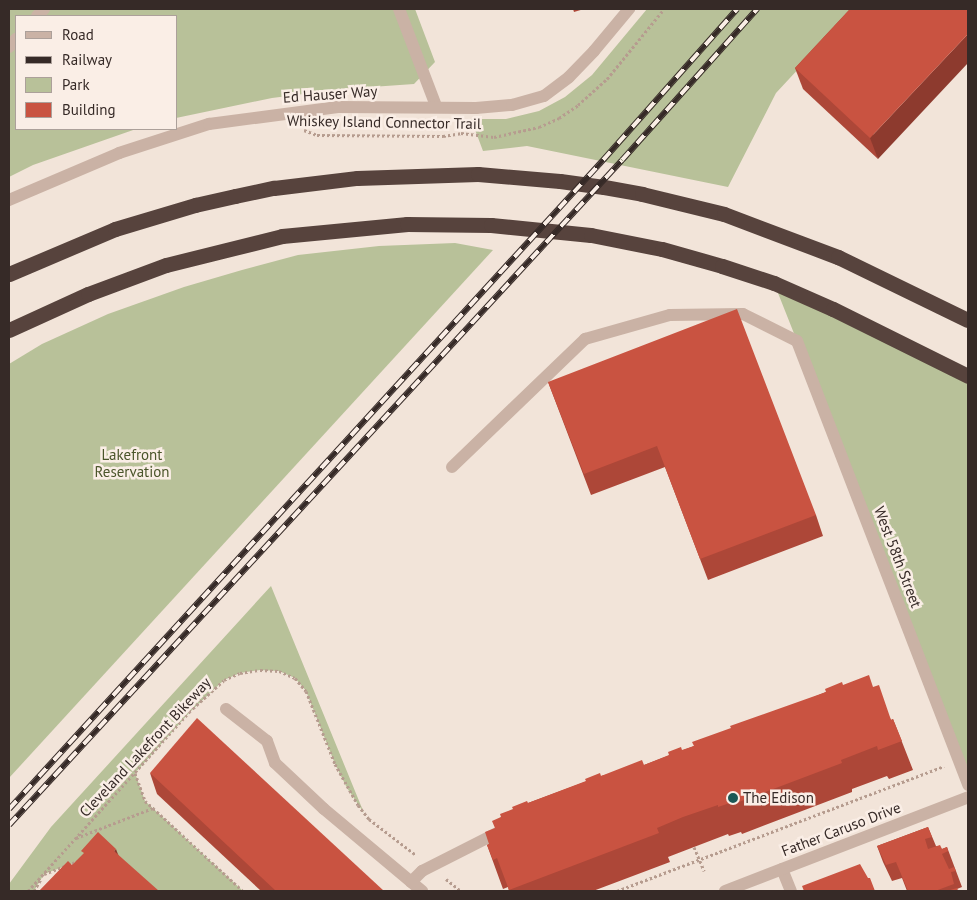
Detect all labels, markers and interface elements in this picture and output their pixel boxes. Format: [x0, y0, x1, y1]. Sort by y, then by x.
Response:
legend [15, 15, 178, 130]
text: Road [62, 25, 94, 44]
text: Railway [62, 50, 112, 69]
text: Park [62, 75, 90, 94]
street label: Ed Hauser Way [282, 82, 378, 106]
text: Building [62, 100, 116, 119]
street label: Whiskey Island Connector Trail [286, 111, 482, 133]
park label: Lakefront Reservation [95, 445, 169, 480]
street label: West 58th Street [870, 504, 926, 610]
street label: Cleveland Lakefront Bikeway [76, 673, 214, 821]
place label: The Edison [743, 789, 814, 807]
marker: The Edison [727, 792, 739, 804]
street label: Father Caruso Drive [779, 798, 903, 860]

